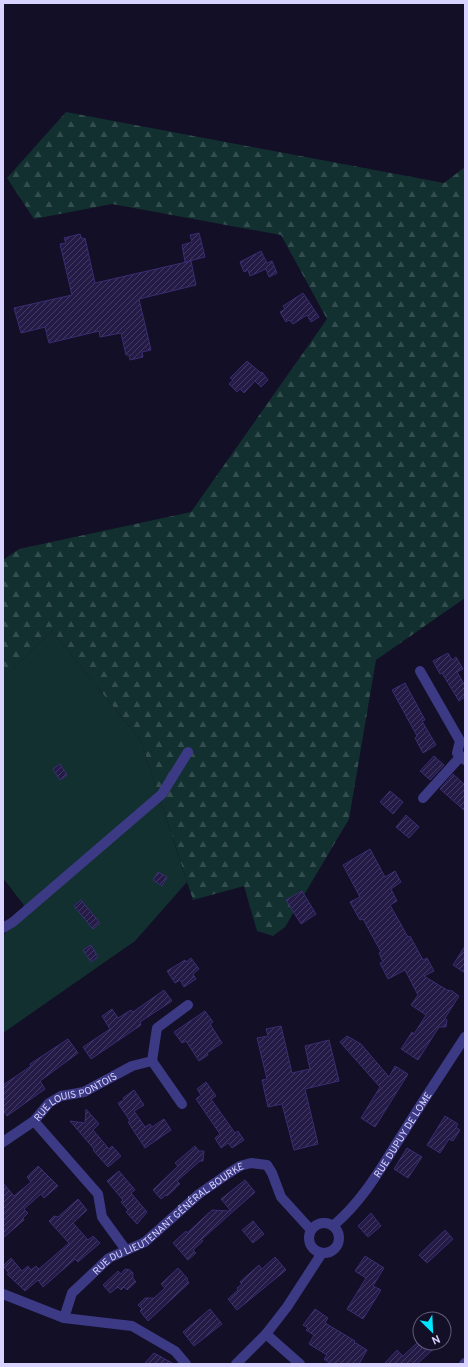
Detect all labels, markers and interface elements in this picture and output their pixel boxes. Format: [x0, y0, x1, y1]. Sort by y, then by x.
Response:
street label: RUE LOUIS PONTOIS [31, 1070, 120, 1125]
street label: RUE DUPUY DE LOME [372, 1090, 435, 1181]
street label: RUE DU LIEUTENANT GÉNÉRAL BOURKE [90, 1160, 245, 1278]
north arrow [412, 1311, 452, 1351]
text: N [429, 1331, 442, 1347]

